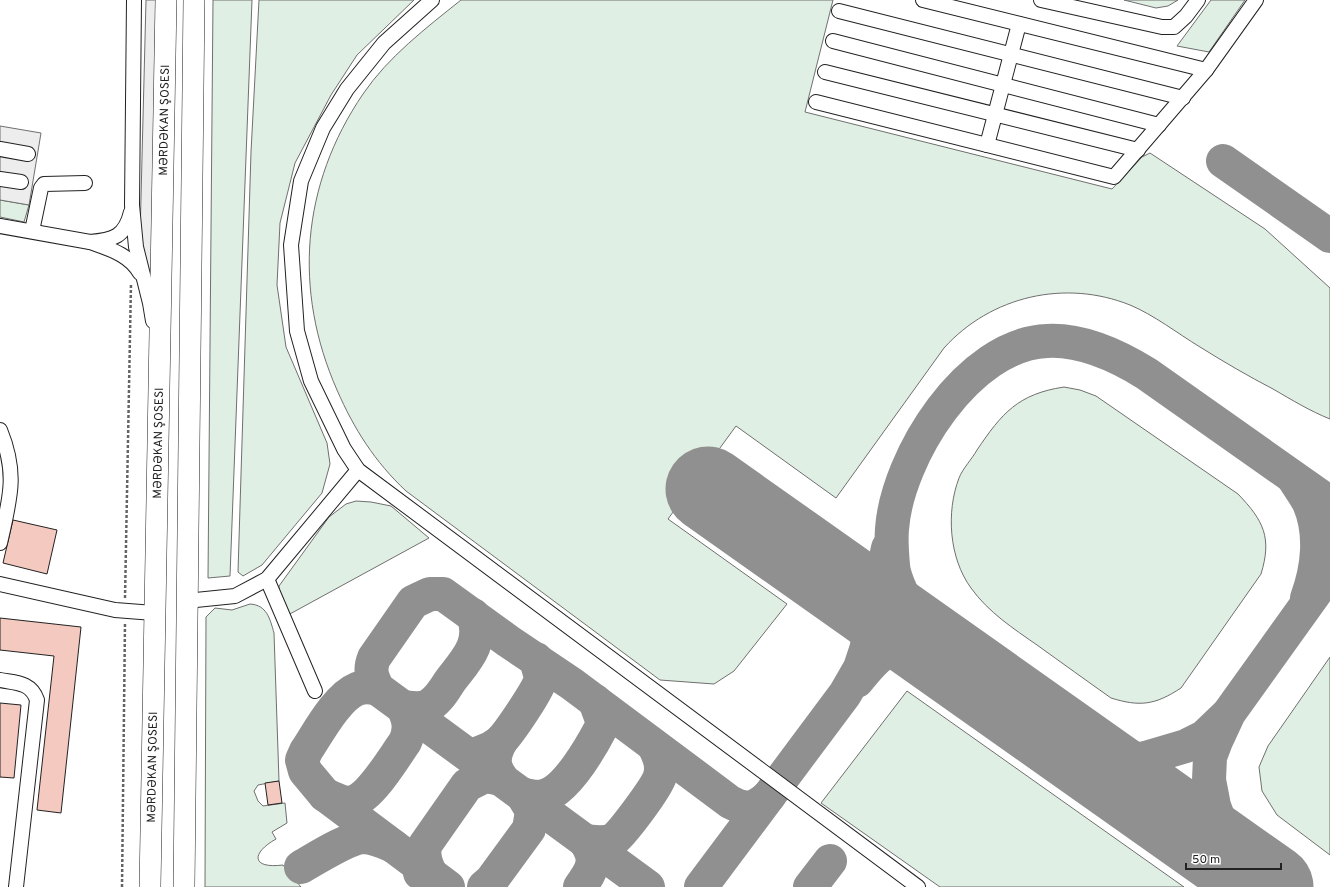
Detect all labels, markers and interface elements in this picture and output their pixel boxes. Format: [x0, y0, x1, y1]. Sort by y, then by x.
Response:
street label: MƏRDƏKAN ŞOSESI [156, 64, 174, 176]
street label: MƏRDƏKAN ŞOSESI [150, 387, 168, 499]
street label: MƏRDƏKAN ŞOSESI [144, 711, 162, 823]
scale bar [1186, 845, 1281, 871]
text: 50 m [1192, 852, 1220, 868]

